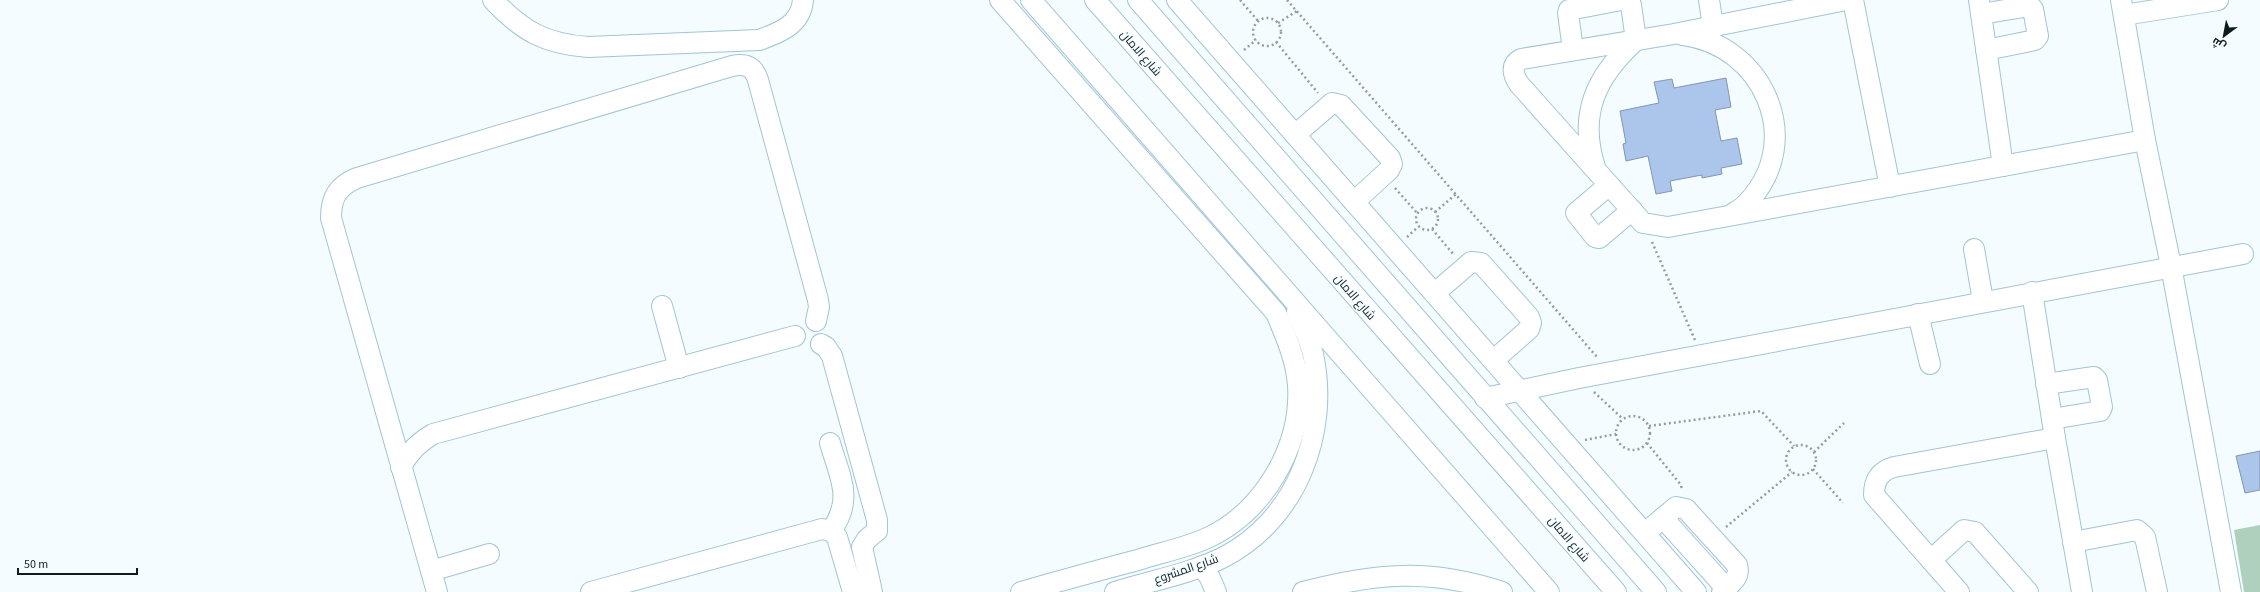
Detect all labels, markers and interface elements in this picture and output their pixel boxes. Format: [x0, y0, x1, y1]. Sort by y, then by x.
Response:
north arrow [2204, 16, 2244, 56]
street label: شارع الامان [1116, 27, 1165, 80]
text: ش [2209, 34, 2229, 54]
street label: شارع الامان [1330, 271, 1379, 324]
street label: شارع الامان [1544, 513, 1593, 566]
scale bar [18, 550, 137, 576]
street label: شارع المشروع [1152, 550, 1221, 588]
text: 50 m [24, 556, 48, 573]

